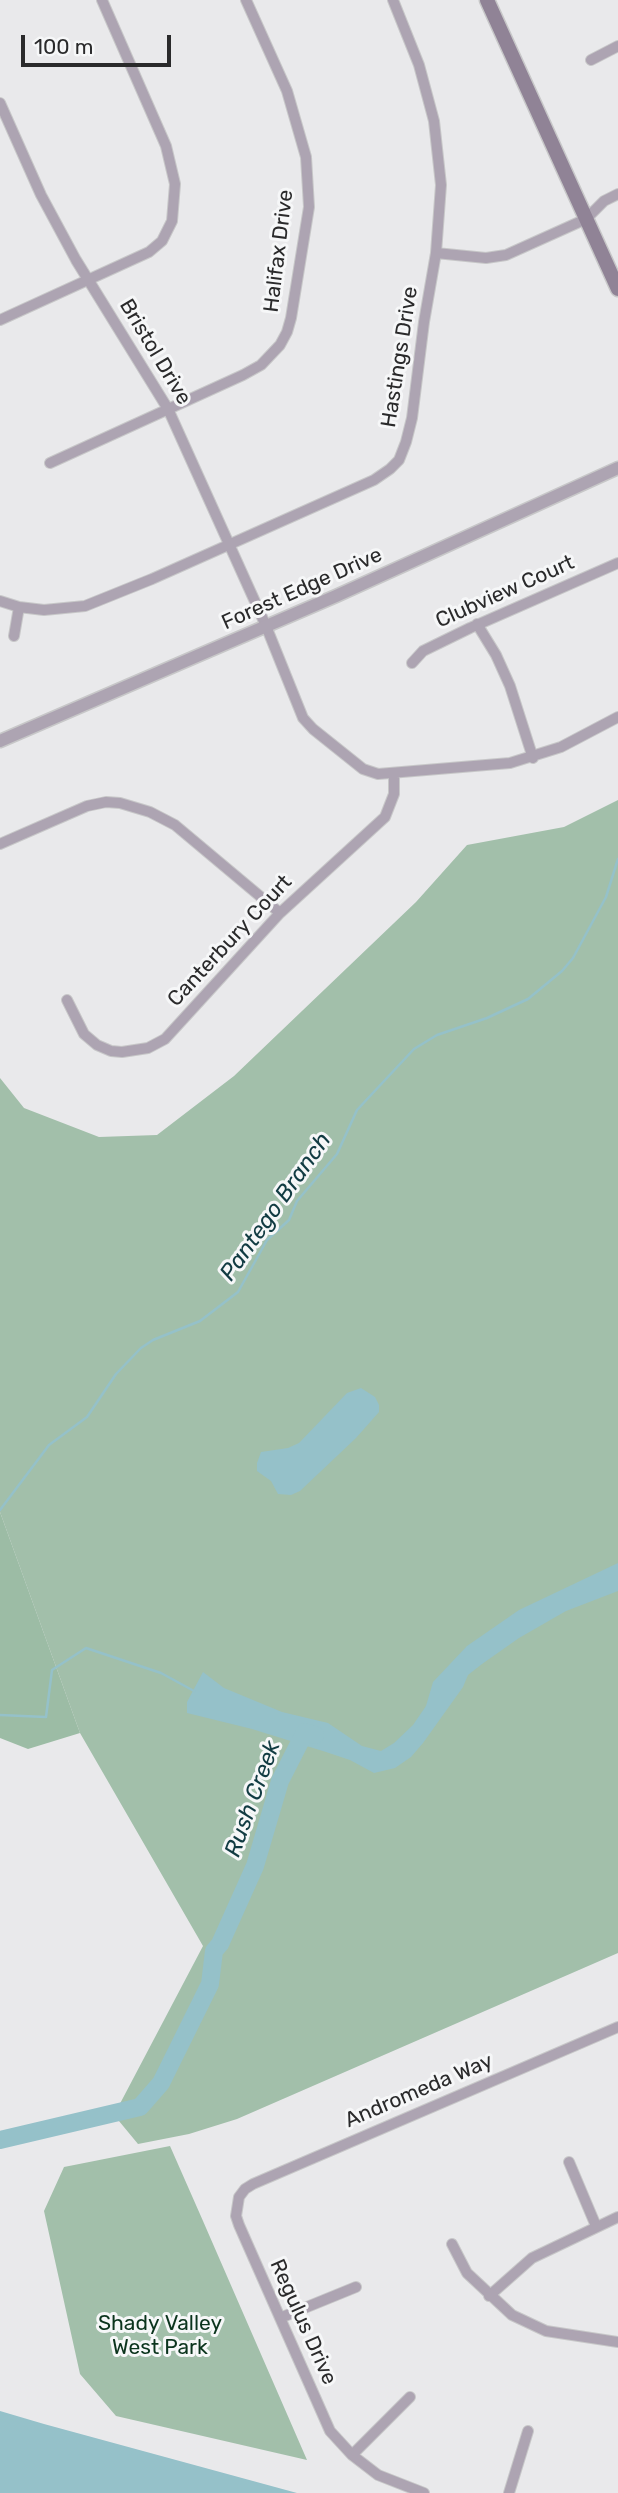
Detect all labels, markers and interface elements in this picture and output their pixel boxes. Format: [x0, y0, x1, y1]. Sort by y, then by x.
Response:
scale bar [24, 21, 175, 65]
text: 100 m [34, 34, 93, 59]
street label: Halifax Drive [259, 188, 299, 314]
street label: Hastings Drive [376, 285, 424, 429]
street label: Bristol Drive [114, 295, 196, 409]
street label: Forest Edge Drive [218, 542, 386, 636]
street label: Clubview Court [432, 550, 578, 634]
street label: Canterbury Court [163, 870, 297, 1012]
water label: Pantego Branch [215, 1128, 337, 1286]
water label: Rush Creek [219, 1737, 287, 1861]
street label: Andromeda Way [341, 2049, 497, 2133]
street label: Regulus Drive [264, 2255, 342, 2389]
park label: Shady Valley West Park [98, 2311, 222, 2361]

